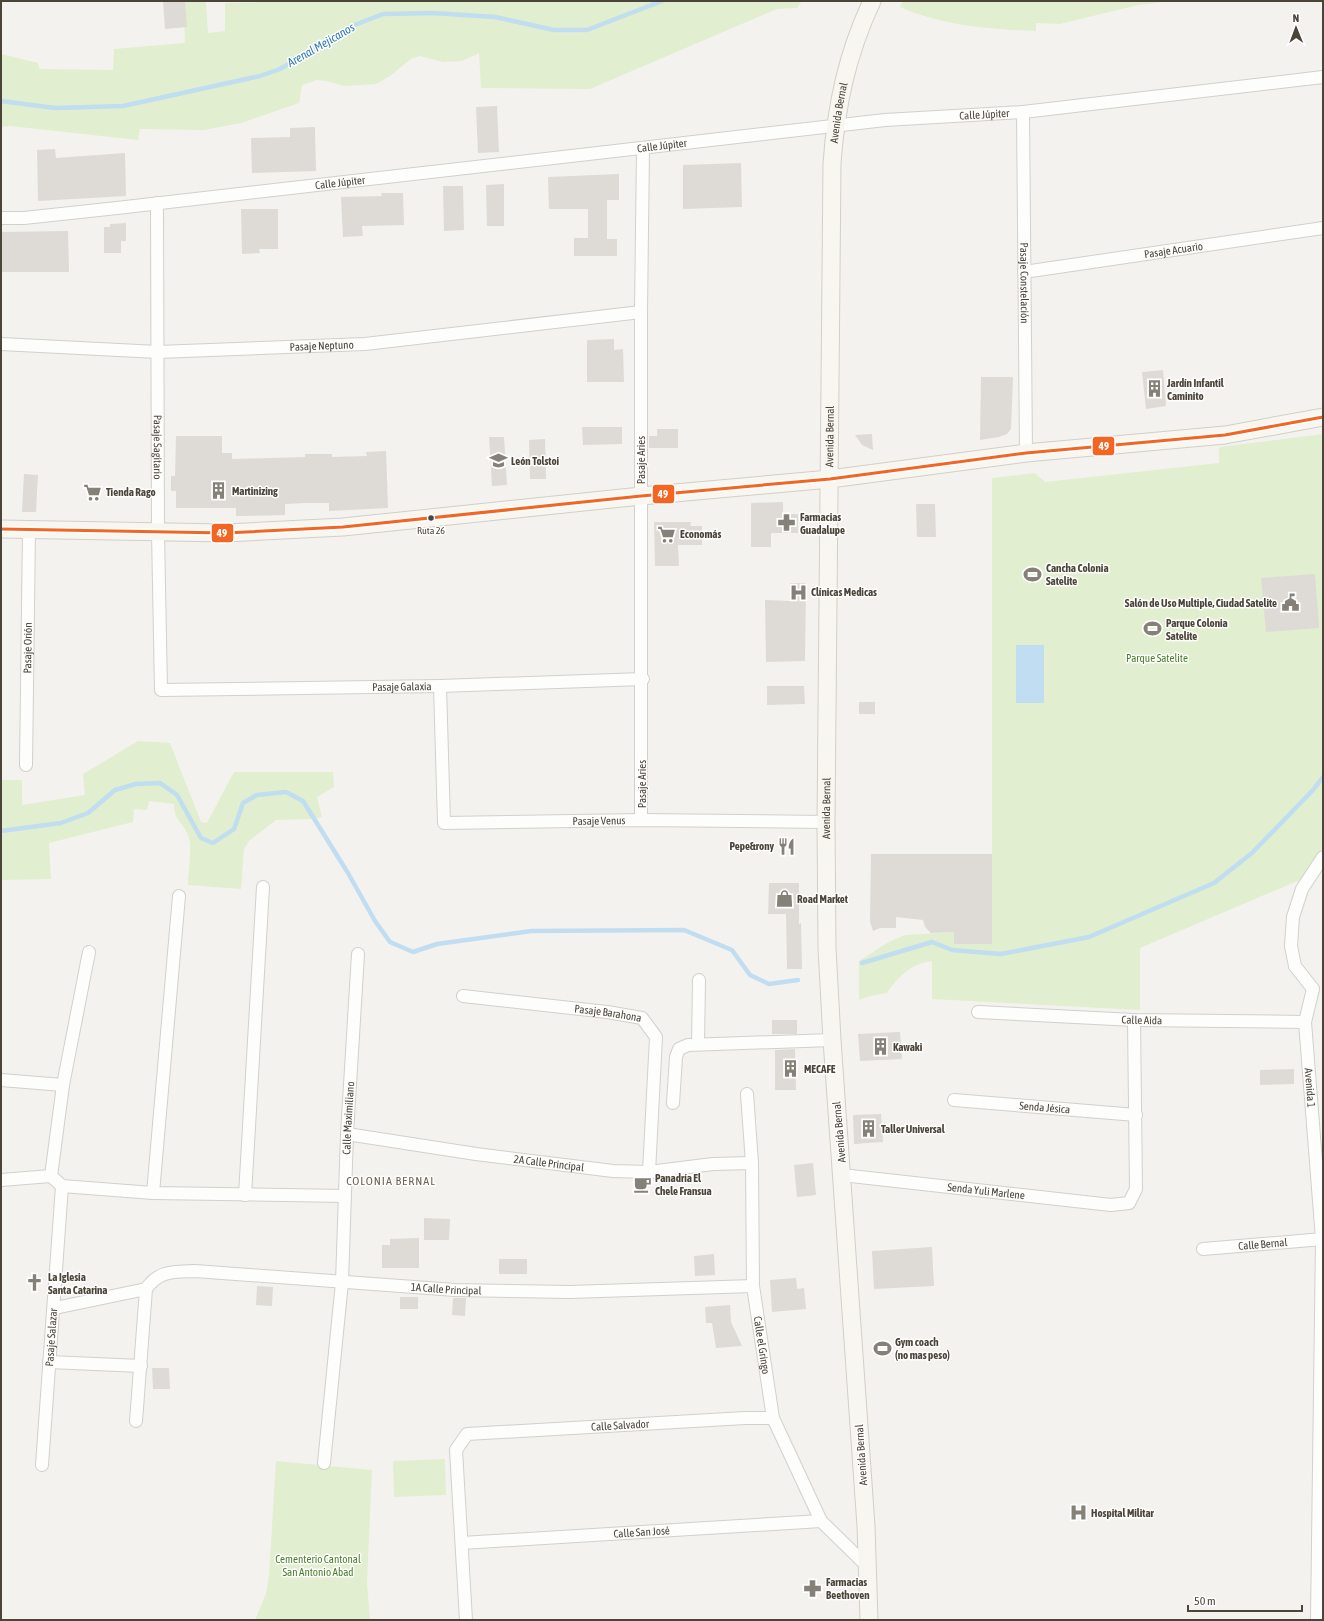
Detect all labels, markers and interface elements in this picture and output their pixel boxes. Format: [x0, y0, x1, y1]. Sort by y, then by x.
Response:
north arrow [1276, 8, 1316, 48]
text: N [1292, 12, 1299, 24]
water label: Arenal Mejicanos [284, 20, 357, 70]
street label: Avenida Bernal [828, 81, 850, 144]
street label: Calle Júpiter [959, 107, 1010, 122]
street label: Calle Júpiter [636, 137, 688, 154]
street label: Calle Júpiter [314, 174, 366, 191]
street label: Pasaje Acuario [1143, 240, 1204, 260]
street label: Pasaje Constelación [1018, 242, 1031, 324]
street label: Pasaje Neptuno [289, 338, 354, 353]
place label: Jardín Infantil Caminito [1166, 377, 1225, 402]
building icon: Jardín Infantil Caminito [1144, 379, 1164, 399]
street label: Avenida Bernal [823, 406, 836, 467]
street label: Pasaje Sagitario [152, 415, 164, 479]
street label: Pasaje Aries [635, 436, 647, 484]
line badge: 49 [1092, 436, 1115, 456]
text: 49 [1098, 440, 1109, 452]
school or university icon: León Tolstoi [488, 451, 508, 471]
place label: León Tolstoi [511, 455, 560, 467]
building icon: Martinizing [209, 481, 229, 501]
supermarket icon: Tienda Rago [83, 482, 103, 502]
line badge: 49 [652, 484, 675, 504]
place label: Martinizing [232, 485, 278, 497]
place label: Tienda Rago [106, 486, 156, 498]
text: 49 [657, 488, 668, 500]
place label: Farmacias Guadalupe [800, 511, 845, 536]
marker: Ruta 26 [426, 513, 436, 523]
pharmacy icon: Farmacias Guadalupe [777, 513, 797, 533]
line badge: 49 [211, 523, 234, 543]
supermarket icon: Economás [657, 524, 677, 544]
place label: Ruta 26 [417, 525, 445, 536]
text: 49 [216, 527, 227, 539]
place label: Economás [680, 528, 721, 540]
place label: Cancha Colonia Satelite [1046, 562, 1109, 587]
sports icon: Cancha Colonia Satelite [1023, 564, 1043, 584]
hospital icon: Clínicas Medicas [788, 582, 808, 602]
place label: Clínicas Medicas [811, 586, 877, 598]
public building icon: Salón de Uso Multiple, Ciudad Satelite [1280, 593, 1300, 613]
place label: Salón de Uso Multiple, Ciudad Satelite [1125, 597, 1277, 609]
place label: Parque Colonia Satelite [1166, 617, 1228, 642]
sports icon: Parque Colonia Satelite [1143, 619, 1163, 639]
street label: Pasaje Orión [21, 622, 34, 674]
park label: Parque Satelite [1126, 652, 1188, 664]
street label: Pasaje Galaxia [372, 680, 432, 693]
street label: Pasaje Aries [636, 760, 648, 808]
street label: Avenida Bernal [820, 778, 832, 839]
street label: Pasaje Venus [572, 814, 626, 827]
restaurant icon: Pepe&rony [777, 836, 797, 856]
place label: Pepe&rony [730, 840, 774, 852]
shop icon: Road Market [774, 889, 794, 909]
place label: Road Market [797, 893, 849, 905]
street label: Pasaje Barahona [574, 1002, 643, 1024]
street label: Calle Aida [1121, 1013, 1162, 1026]
building icon: Kawaki [870, 1037, 890, 1057]
place label: Kawaki [893, 1041, 923, 1053]
building icon: MECAFE [781, 1059, 801, 1079]
place label: MECAFE [804, 1063, 836, 1075]
street label: Avenida 1 [1303, 1068, 1318, 1108]
street label: Calle Maximiliano [340, 1081, 356, 1155]
street label: Senda Jésica [1019, 1099, 1071, 1116]
street label: Avenida Bernal [830, 1101, 848, 1163]
building icon: Taller Universal [858, 1119, 878, 1139]
place label: Taller Universal [881, 1123, 946, 1135]
street label: 2A Calle Principal [513, 1153, 585, 1173]
place label: Panadría El Chele Fransua [655, 1172, 712, 1197]
district label: COLONIA BERNAL [346, 1174, 436, 1188]
cafe icon: Panadría El Chele Fransua [632, 1174, 652, 1194]
street label: Senda Yuli Marlene [947, 1181, 1026, 1201]
street label: Calle Bernal [1238, 1236, 1288, 1252]
place label: La Iglesia Santa Catarina [48, 1271, 107, 1296]
church icon: La Iglesia Santa Catarina [25, 1273, 45, 1293]
street label: 1A Calle Principal [410, 1281, 482, 1296]
street label: Pasaje Salazar [43, 1307, 59, 1367]
street label: Calle el Gringo [752, 1315, 772, 1375]
place label: Gym coach (no mas peso) [895, 1336, 950, 1361]
sports icon: Gym coach (no mas peso) [872, 1338, 892, 1358]
street label: Calle Salvador [591, 1417, 650, 1433]
street label: Avenida Bernal [853, 1424, 869, 1486]
hospital icon: Hospital Militar [1068, 1503, 1088, 1523]
place label: Hospital Militar [1091, 1507, 1155, 1519]
street label: Calle San José [613, 1524, 670, 1540]
park label: Cementerio Cantonal San Antonio Abad [275, 1553, 361, 1578]
place label: Farmacias Beethoven [826, 1576, 869, 1601]
pharmacy icon: Farmacias Beethoven [803, 1578, 823, 1598]
scale bar [1188, 1587, 1302, 1613]
text: 50 m [1194, 1594, 1216, 1608]

